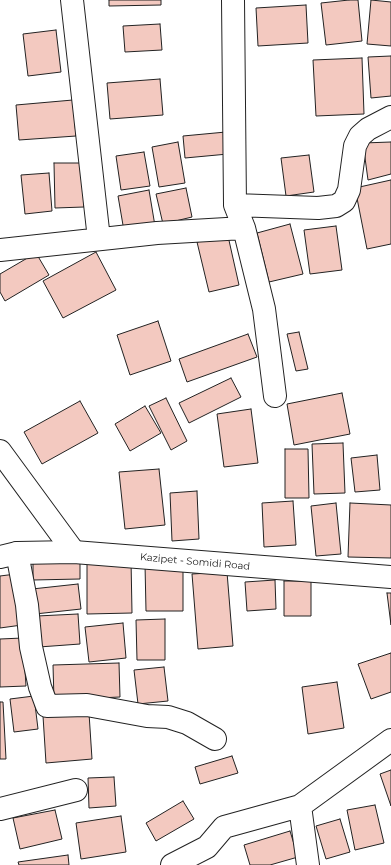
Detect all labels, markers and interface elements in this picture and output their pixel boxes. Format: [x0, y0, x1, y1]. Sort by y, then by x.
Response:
street label: Kazipet - Somidi Road [139, 551, 251, 573]

